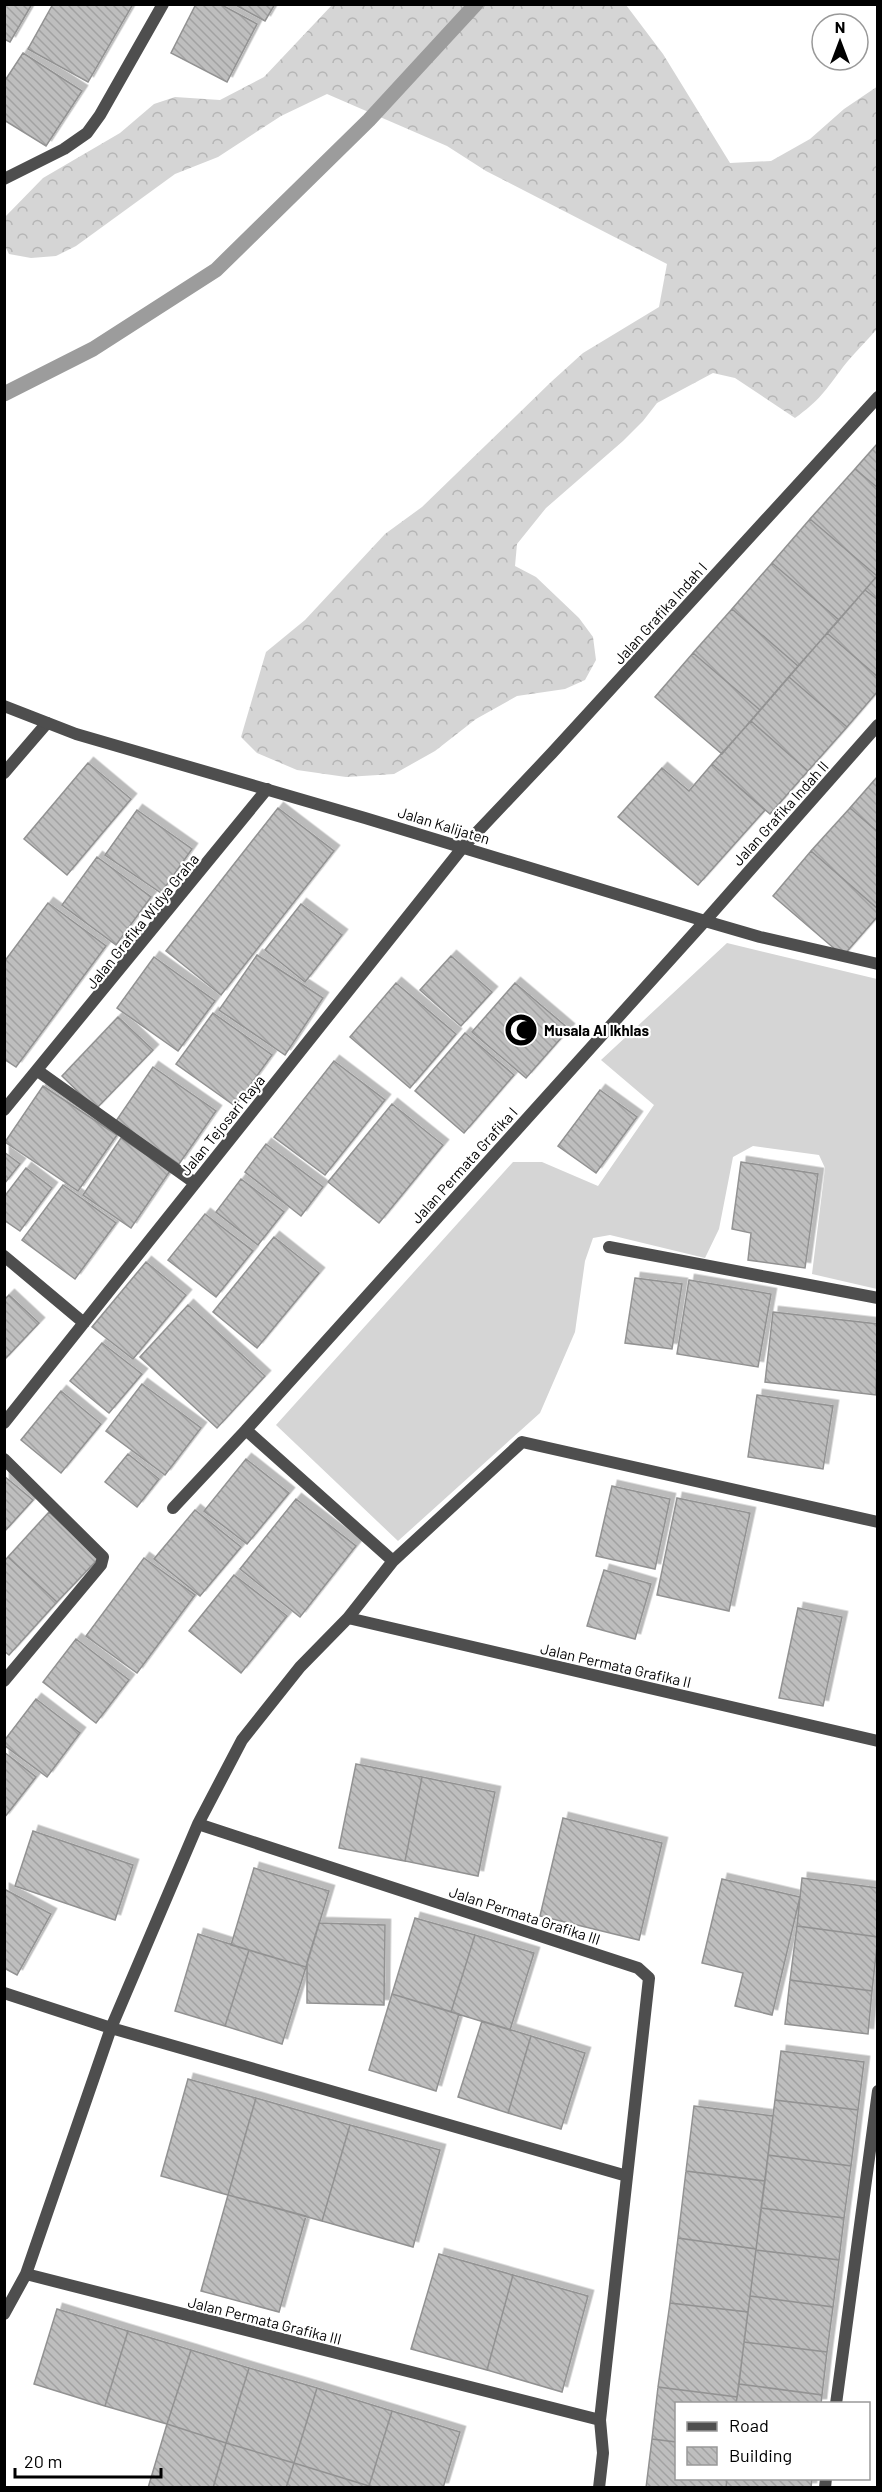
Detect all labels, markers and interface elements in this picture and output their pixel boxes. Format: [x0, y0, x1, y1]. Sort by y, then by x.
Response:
north arrow [810, 12, 870, 72]
text: N [835, 17, 845, 36]
street label: Jalan Grafika Indah I [610, 558, 710, 668]
street label: Jalan Grafika Indah II [728, 757, 832, 869]
street label: Jalan Kalijaten [396, 802, 492, 848]
street label: Jalan Grafika Widya Graha [82, 850, 202, 992]
mosque icon: Musala Al Ikhlas [503, 1012, 539, 1048]
place label: Musala Al Ikhlas [544, 1021, 649, 1039]
street label: Jalan Tejosari Raya [176, 1071, 268, 1179]
street label: Jalan Permata Grafika I [407, 1103, 521, 1227]
street label: Jalan Permata Grafika II [539, 1639, 693, 1691]
street label: Jalan Permata Grafika III [447, 1882, 603, 1948]
street label: Jalan Permata Grafika III [186, 2292, 344, 2348]
legend [675, 2402, 870, 2480]
text: Road [729, 2414, 769, 2436]
scale bar [15, 2441, 160, 2479]
text: Building [729, 2444, 792, 2466]
text: 20 m [24, 2450, 62, 2472]

